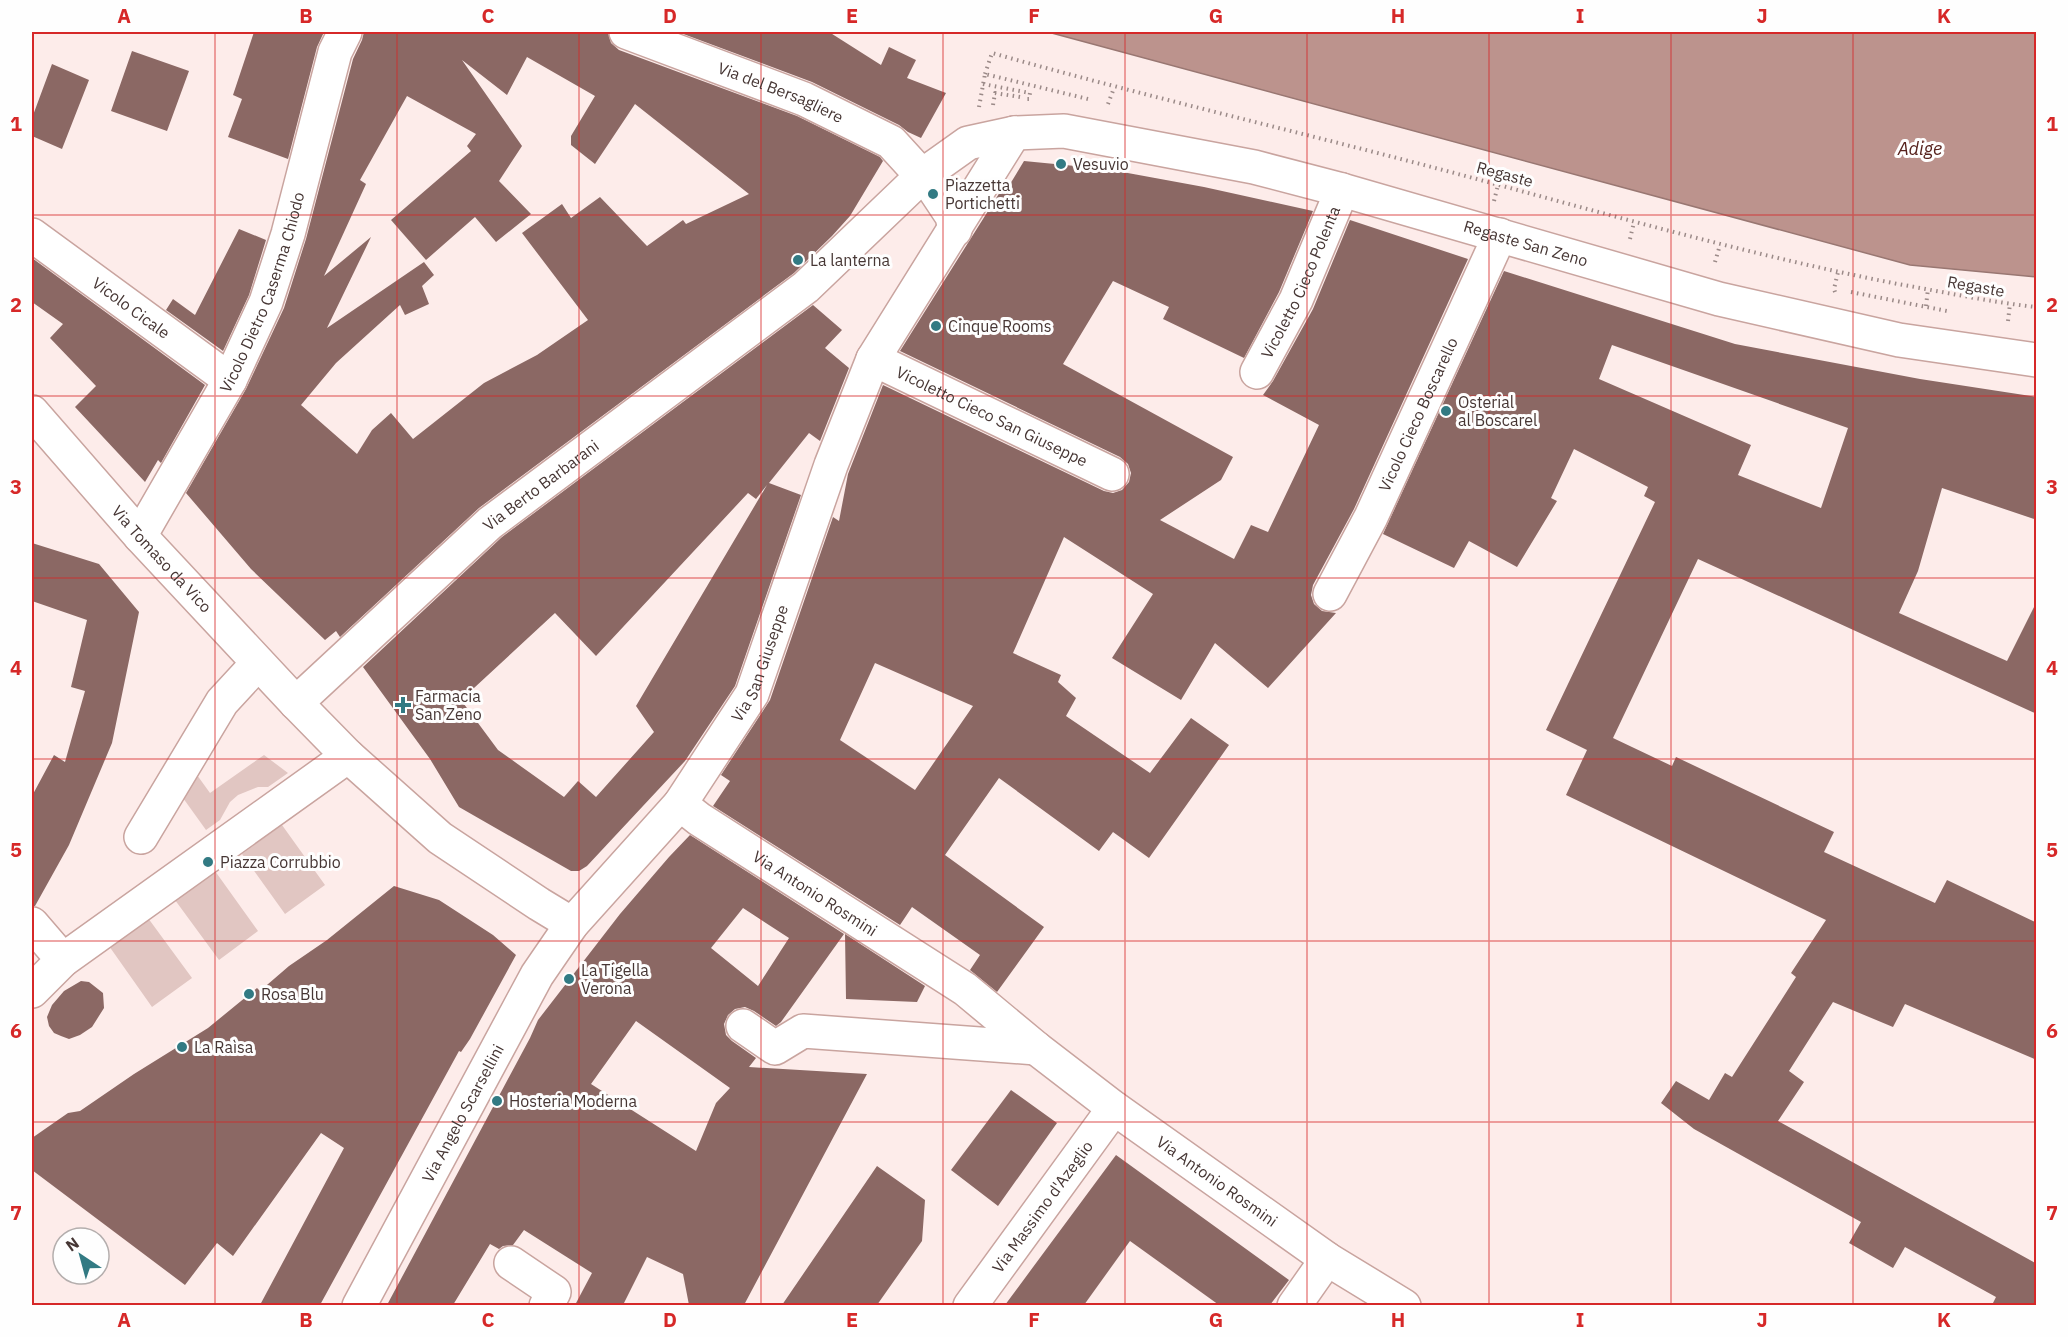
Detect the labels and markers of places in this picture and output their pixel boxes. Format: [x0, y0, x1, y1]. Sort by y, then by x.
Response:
place label: Vesuvio [1073, 154, 1129, 174]
marker: Vesuvio [1054, 157, 1068, 171]
place label: Piazzetta Portichetti [945, 175, 1020, 213]
marker: Piazzetta Portichetti [926, 187, 940, 201]
place label: La lanterna [810, 250, 891, 270]
marker: La lanterna [791, 253, 805, 267]
place label: Cinque Rooms [948, 316, 1052, 336]
marker: Cinque Rooms [929, 319, 943, 333]
place label: Osterial al Boscarel [1458, 392, 1537, 430]
marker: Osterial al Boscarel [1439, 404, 1453, 418]
place label: Farmacia San Zeno [415, 686, 482, 724]
marker: Farmacia San Zeno [396, 698, 410, 712]
place label: Piazza Corrubbio [220, 852, 341, 872]
marker: Piazza Corrubbio [201, 855, 215, 869]
place label: La Tigella Verona [581, 960, 649, 998]
marker: La Tigella Verona [562, 972, 576, 986]
place label: Rosa Blu [261, 984, 324, 1004]
marker: Rosa Blu [242, 987, 256, 1001]
place label: La Raìsa [194, 1037, 254, 1057]
marker: La Raìsa [175, 1040, 189, 1054]
place label: Hosteria Moderna [509, 1091, 637, 1111]
marker: Hosteria Moderna [490, 1094, 504, 1108]

